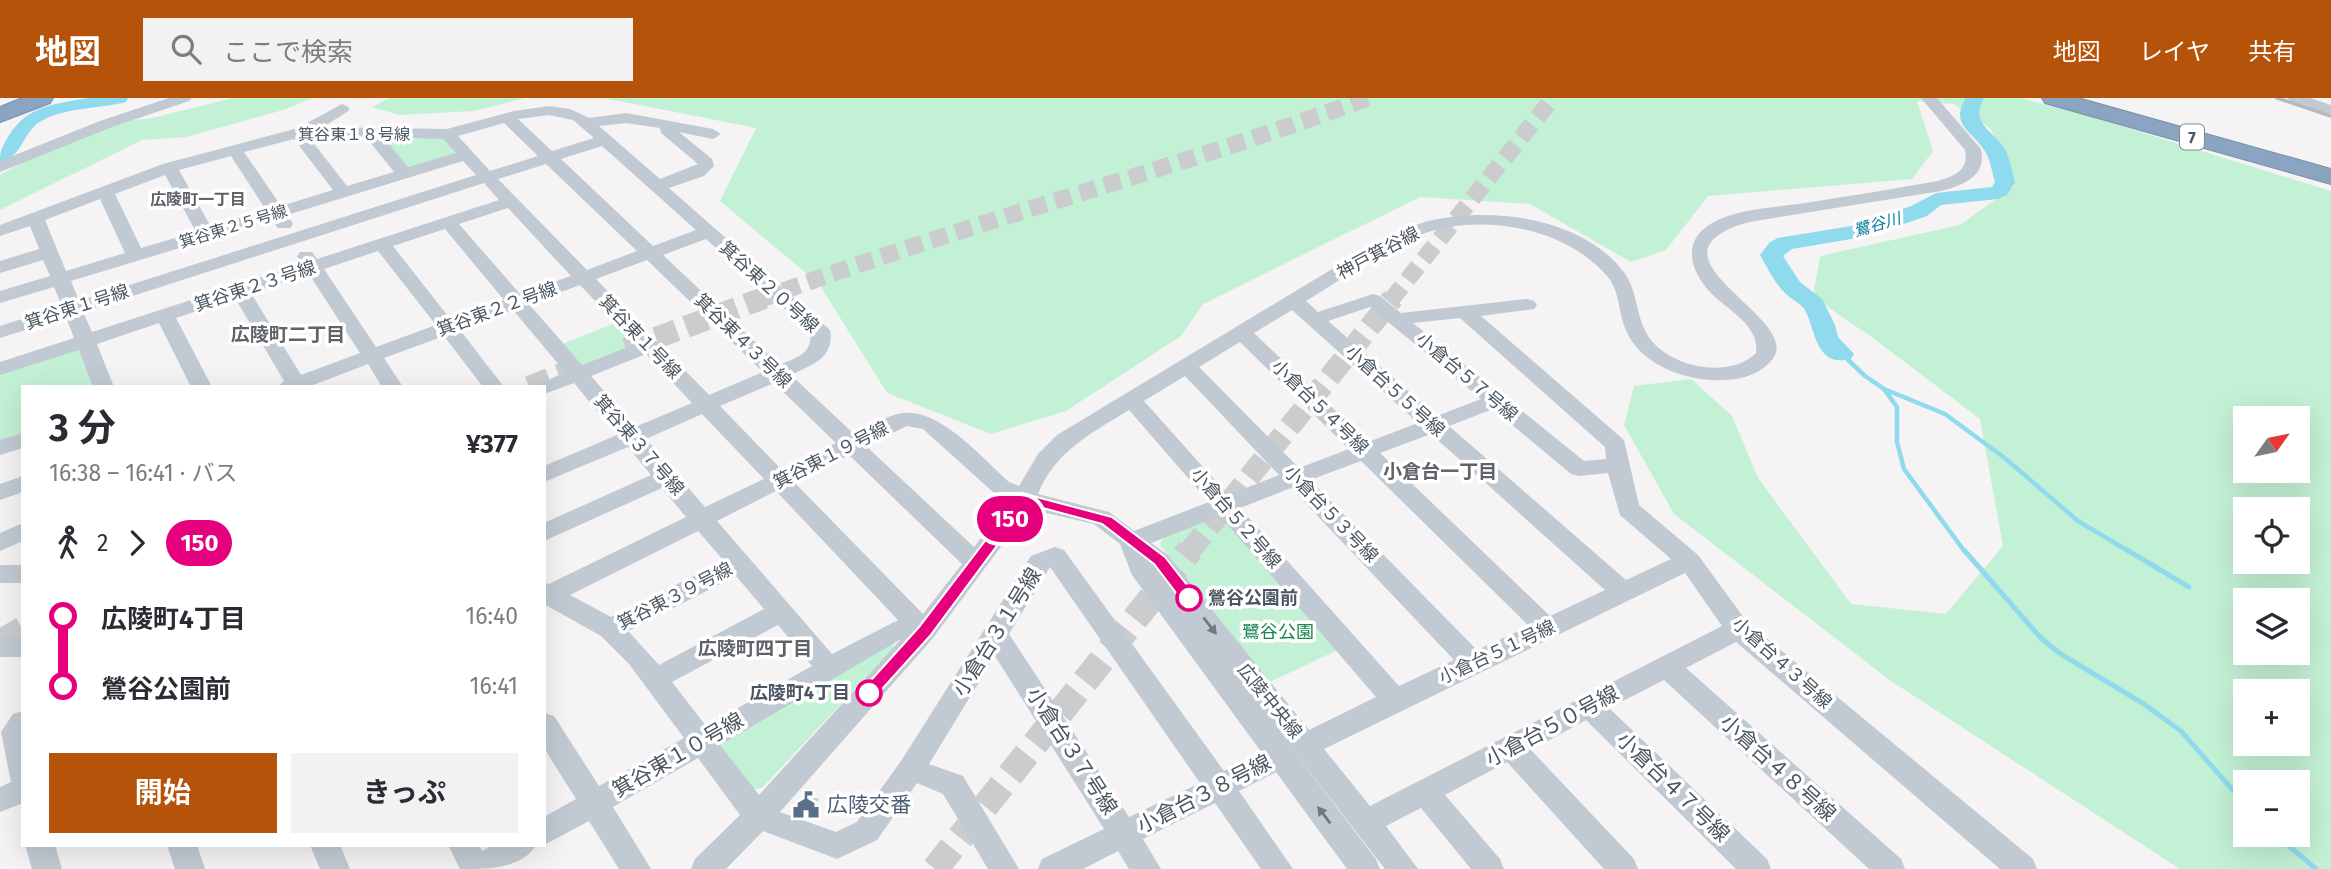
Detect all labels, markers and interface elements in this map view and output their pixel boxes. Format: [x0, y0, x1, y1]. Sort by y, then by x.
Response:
search box [143, 18, 633, 81]
icon: search [167, 30, 205, 68]
text: 地図 [35, 32, 101, 72]
text: ここで検索 [223, 37, 353, 68]
text: 地図 [2053, 38, 2101, 66]
text: レイヤ [2139, 38, 2210, 66]
text: 共有 [2248, 38, 2296, 66]
road number: 7 [2180, 124, 2204, 150]
street label: 箕谷東１８号線 [298, 125, 410, 144]
district label: 広陵町一丁目 [150, 190, 246, 209]
street label: 箕谷東２５号線 [177, 201, 289, 252]
water label: 鷺谷川 [1851, 208, 1905, 240]
street label: 神戸箕谷線 [1333, 222, 1423, 284]
street label: 箕谷東２０号線 [715, 237, 823, 337]
street label: 箕谷東２３号線 [192, 256, 318, 316]
street label: 箕谷東２２号線 [434, 277, 560, 341]
street label: 箕谷東１号線 [22, 280, 132, 334]
street label: 箕谷東４３号線 [690, 289, 796, 393]
street label: 箕谷東１号線 [595, 291, 685, 383]
district label: 広陵町二丁目 [231, 323, 345, 346]
street label: 小倉台５７号線 [1412, 328, 1522, 426]
street label: 小倉台５５号線 [1341, 341, 1449, 441]
street label: 小倉台５４号線 [1267, 355, 1373, 459]
street label: 箕谷東３７号線 [589, 390, 689, 500]
text: 3 分 [49, 405, 116, 451]
north arrow [2233, 406, 2310, 483]
map controls [2233, 406, 2310, 847]
street label: 箕谷東１９号線 [770, 417, 892, 493]
text: ¥377 [466, 429, 518, 460]
text: 16:38 – 16:41 · バス [49, 459, 237, 487]
district label: 小倉台一丁目 [1383, 460, 1497, 483]
street label: 小倉台５３号線 [1279, 461, 1383, 567]
street label: 小倉台５２号線 [1186, 463, 1286, 573]
line badge: 150 [970, 496, 1050, 542]
button: locate [2233, 497, 2310, 574]
text: 150 [991, 505, 1029, 533]
icon: walk [49, 524, 87, 562]
icon: forward [118, 524, 156, 562]
text: 2 [97, 529, 108, 557]
text: 150 [180, 529, 218, 557]
street label: 箕谷東３９号線 [614, 558, 736, 634]
street label: 小倉台３１号線 [947, 563, 1047, 701]
marker: 鶯谷公園前 [1176, 585, 1202, 611]
place label: 鶯谷公園前 [1208, 587, 1298, 609]
button: layers [2233, 588, 2310, 665]
text: 16:40 [465, 602, 518, 630]
text: 広陵町4丁目 [101, 604, 246, 635]
street label: 小倉台４３号線 [1728, 613, 1836, 713]
street label: 小倉台５１号線 [1435, 615, 1559, 689]
one-way arrow [1203, 616, 1218, 634]
park label: 鷺谷公園 [1242, 621, 1314, 643]
district label: 広陵町四丁目 [698, 637, 812, 660]
street label: 広陵中央線 [1233, 659, 1307, 743]
text: 16:41 [470, 672, 518, 700]
text: 鶯谷公園前 [101, 674, 231, 705]
button: + [2233, 679, 2310, 756]
marker: 広陵町4丁目 [856, 680, 882, 706]
street label: 小倉台５０号線 [1481, 680, 1623, 772]
place label: 広陵町4丁目 [750, 682, 850, 704]
street label: 小倉台３７号線 [1021, 682, 1123, 820]
street label: 箕谷東１０号線 [608, 707, 748, 803]
street label: 小倉台４８号線 [1715, 709, 1841, 827]
street label: 小倉台４７号線 [1611, 727, 1735, 847]
street label: 小倉台３８号線 [1133, 749, 1275, 839]
button: 開始 [49, 753, 277, 833]
button: きっぷ [291, 753, 518, 833]
button: − [2233, 770, 2310, 847]
public building icon: 広陵交番 [791, 790, 821, 820]
place label: 広陵交番 [827, 792, 911, 818]
one-way arrow [1316, 806, 1331, 824]

